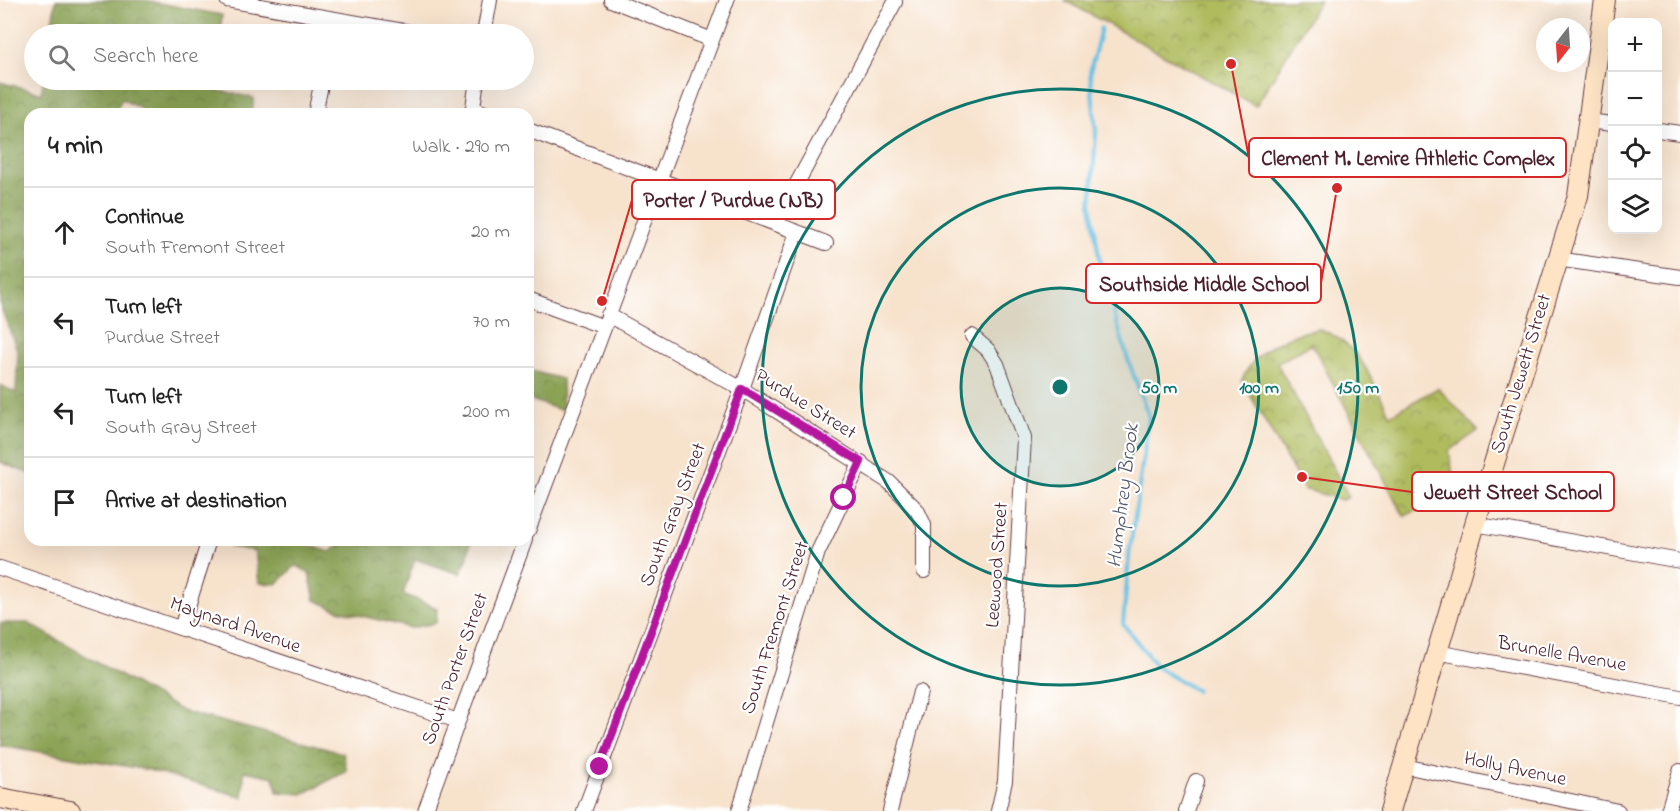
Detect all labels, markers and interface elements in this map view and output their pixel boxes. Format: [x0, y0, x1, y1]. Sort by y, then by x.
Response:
north arrow [1536, 18, 1590, 72]
map controls [1608, 18, 1662, 234]
button: + [1608, 18, 1662, 72]
search box [24, 24, 534, 90]
icon: search [45, 41, 78, 74]
text: Search here [93, 41, 198, 73]
button: − [1608, 72, 1662, 126]
button: locate [1608, 126, 1662, 180]
text: 4 min [48, 128, 103, 166]
text: Walk · 290 m [412, 133, 510, 162]
callout: Clement M. Lemire Athletic Complex [1249, 138, 1566, 177]
text: Clement M. Lemire Athletic Complex [1261, 145, 1555, 175]
callout: Porter / Purdue (NB) [632, 180, 835, 219]
button: layers [1608, 180, 1662, 234]
text: Porter / Purdue (NB) [643, 187, 824, 217]
text: Continue [105, 202, 184, 234]
icon: ahead [48, 216, 81, 249]
text: 20 m [471, 218, 510, 247]
text: South Fremont Street [105, 234, 285, 263]
callout: Southside Middle School [1086, 264, 1321, 303]
text: Southside Middle School [1099, 271, 1310, 301]
street label: South Jewett Street [1484, 290, 1560, 457]
text: Turn left [105, 292, 182, 324]
icon: left [48, 306, 81, 339]
text: 70 m [473, 308, 510, 337]
text: Purdue Street [105, 324, 220, 353]
street label: Purdue Street [749, 362, 862, 448]
text: 50 m [1141, 376, 1177, 402]
text: 100 m [1239, 376, 1279, 402]
text: 150 m [1337, 376, 1379, 402]
centre of rings [1050, 377, 1070, 397]
text: Turn left [105, 382, 182, 414]
icon: left [48, 396, 81, 429]
text: 200 m [462, 398, 510, 427]
text: South Gray Street [105, 414, 257, 443]
water label: Humphrey Brook [1100, 421, 1148, 570]
street label: South Gray Street [633, 439, 715, 591]
callout: Jewett Street School [1412, 472, 1614, 511]
text: Jewett Street School [1424, 479, 1602, 509]
route start [830, 484, 856, 510]
icon: arrive [48, 486, 81, 519]
text: Arrive at destination [105, 486, 287, 518]
street label: Leewood Street [979, 501, 1017, 629]
street label: South Fremont Street [734, 538, 818, 718]
street label: South Porter Street [415, 589, 497, 749]
street label: Maynard Avenue [166, 590, 305, 662]
street label: Brunelle Avenue [1494, 629, 1629, 681]
street label: Holly Avenue [1461, 745, 1569, 795]
route end [586, 753, 612, 779]

